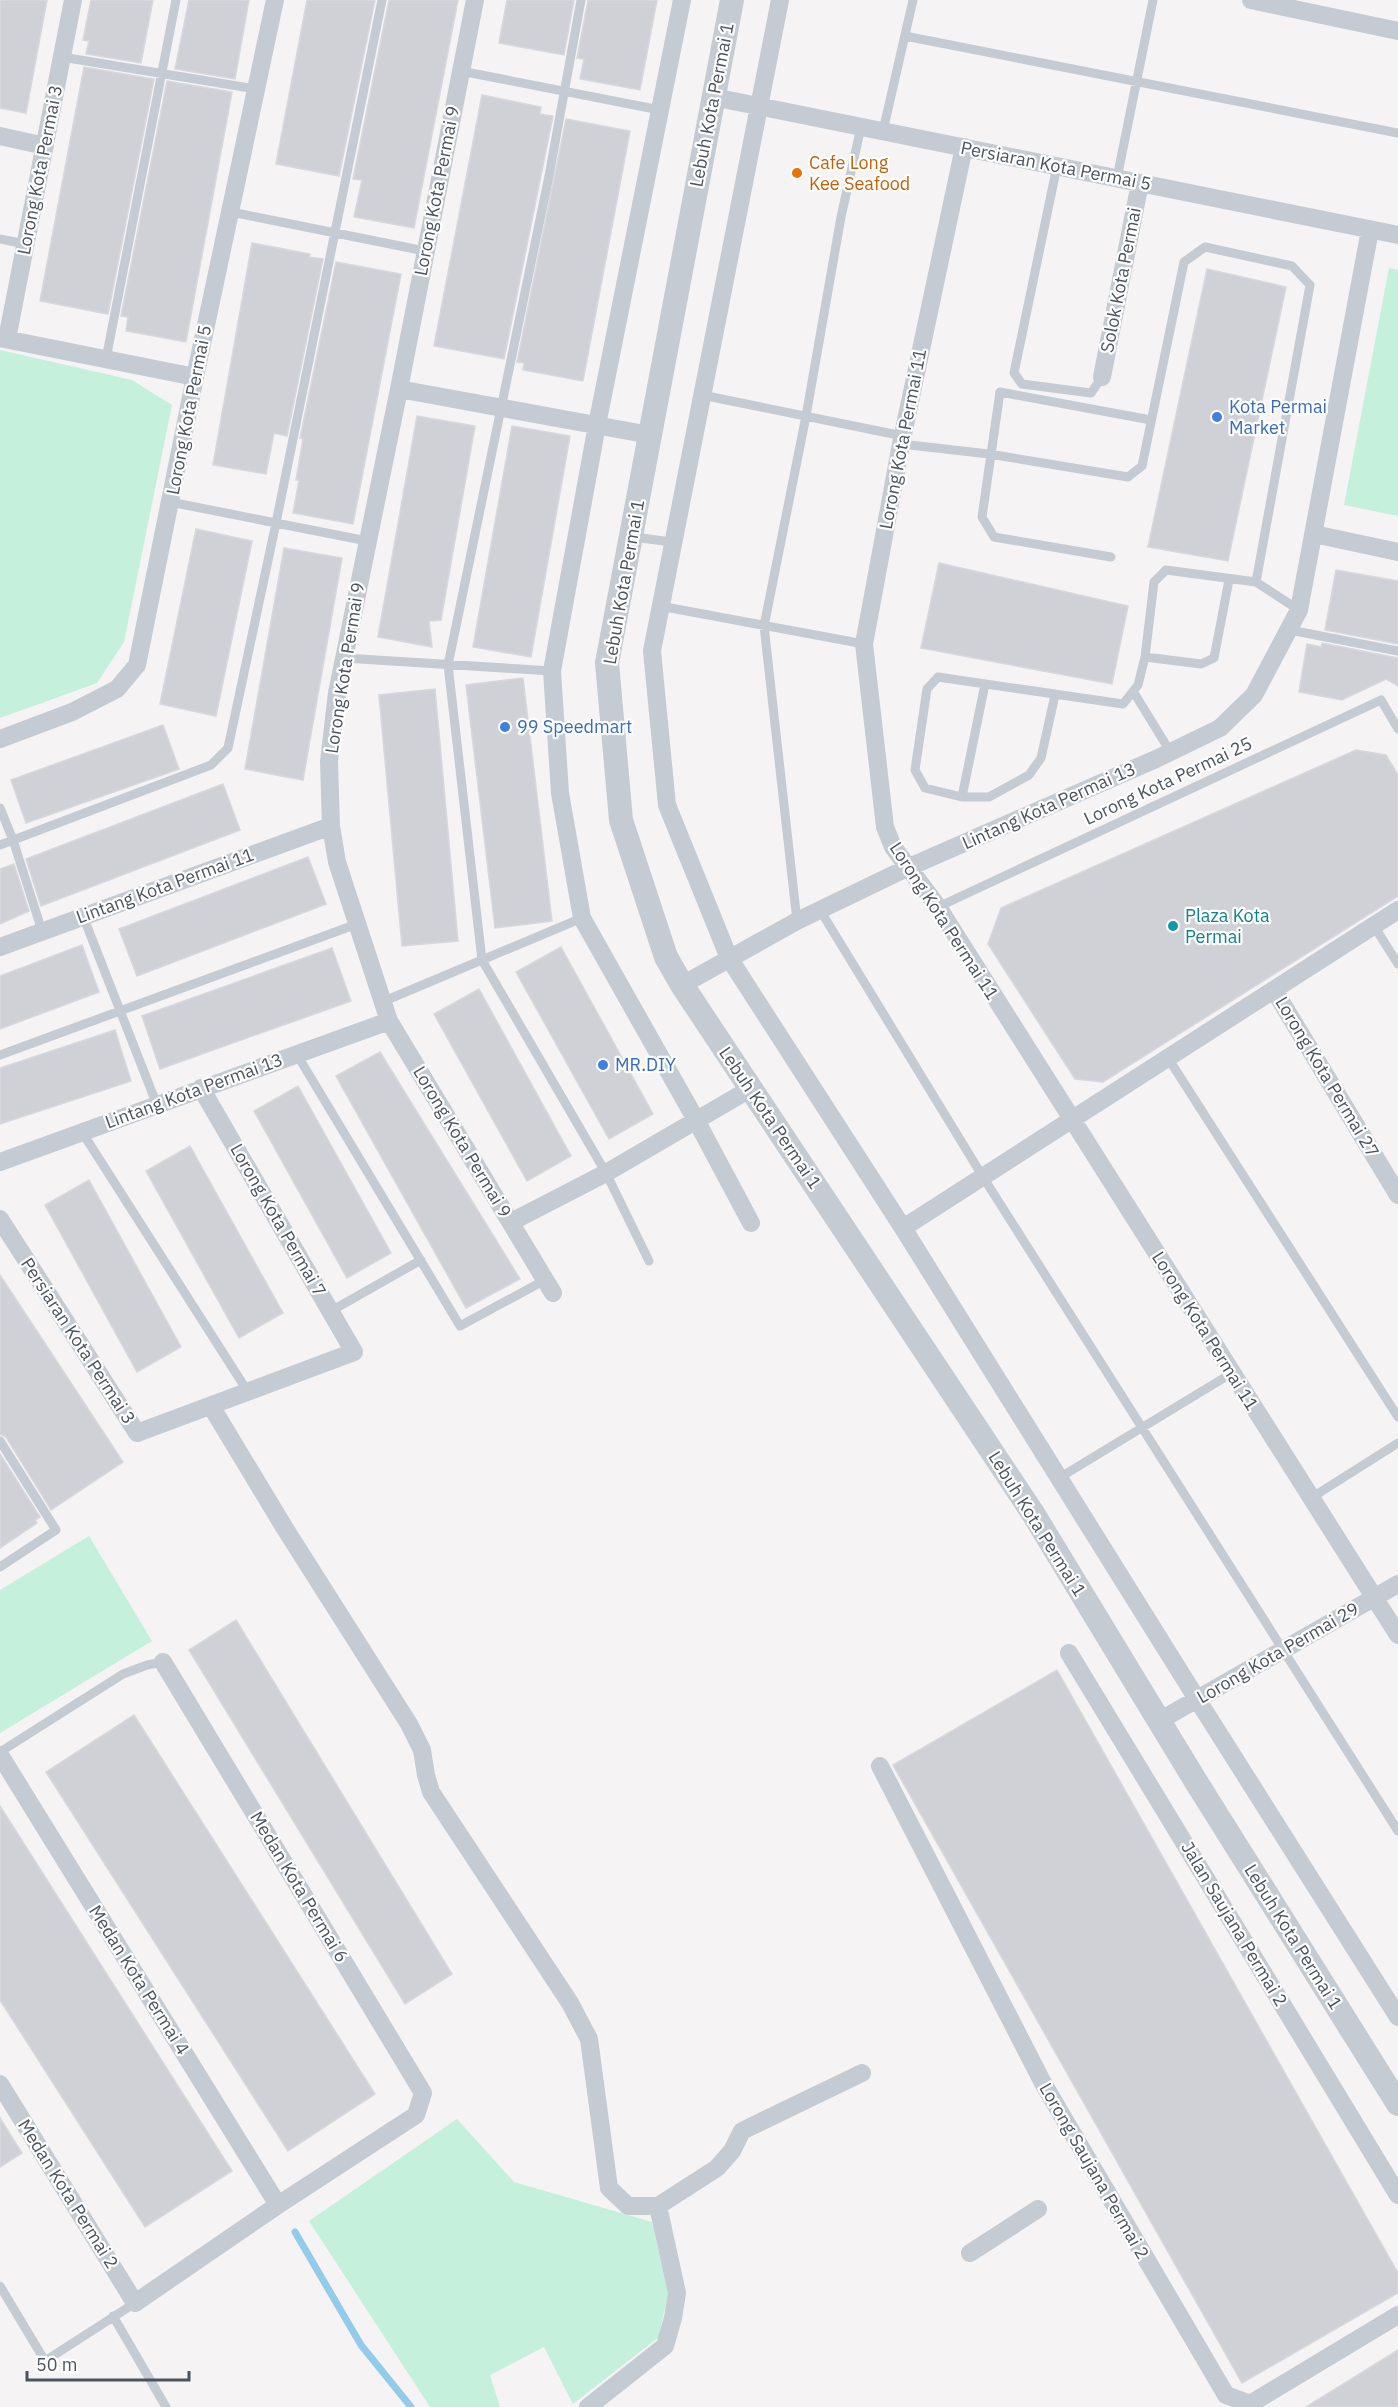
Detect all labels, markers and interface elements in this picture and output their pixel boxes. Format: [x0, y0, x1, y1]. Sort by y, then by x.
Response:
street label: Lebuh Kota Permai 1 [684, 21, 739, 189]
street label: Lorong Kota Permai 3 [12, 83, 67, 257]
street label: Lorong Kota Permai 9 [409, 104, 464, 278]
street label: Persiaran Kota Permai 5 [959, 136, 1153, 195]
place label: Cafe Long Kee Seafood [809, 151, 910, 195]
marker: Cafe Long Kee Seafood [790, 166, 804, 180]
street label: Solok Kota Permai [1095, 205, 1146, 354]
street label: Lorong Kota Permai 5 [161, 323, 216, 497]
street label: Lorong Kota Permai 11 [874, 347, 931, 531]
place label: Kota Permai Market [1229, 395, 1327, 439]
marker: Kota Permai Market [1210, 410, 1224, 424]
street label: Lebuh Kota Permai 1 [598, 498, 649, 666]
street label: Lorong Kota Permai 9 [320, 581, 369, 755]
place label: 99 Speedmart [517, 715, 632, 738]
marker: 99 Speedmart [498, 720, 512, 734]
street label: Lorong Kota Permai 25 [1080, 731, 1256, 830]
street label: Lintang Kota Permai 13 [958, 757, 1139, 854]
street label: Lorong Kota Permai 11 [885, 838, 1004, 1004]
street label: Lintang Kota Permai 11 [73, 843, 257, 928]
place label: Plaza Kota Permai [1185, 904, 1270, 948]
marker: Plaza Kota Permai [1166, 919, 1180, 933]
street label: Lorong Kota Permai 27 [1270, 992, 1385, 1161]
street label: Lebuh Kota Permai 1 [714, 1042, 827, 1193]
street label: Lintang Kota Permai 13 [102, 1048, 286, 1133]
place label: MR.DIY [615, 1053, 676, 1076]
marker: MR.DIY [596, 1058, 610, 1072]
street label: Lorong Kota Permai 9 [408, 1062, 517, 1222]
street label: Lorong Kota Permai 7 [225, 1139, 332, 1300]
street label: Lorong Kota Permai 11 [1147, 1247, 1264, 1415]
street label: Persiaran Kota Permai 3 [16, 1253, 141, 1428]
street label: Lebuh Kota Permai 1 [983, 1447, 1091, 1601]
street label: Lorong Kota Permai 29 [1193, 1597, 1363, 1708]
street label: Medan Kota Permai 6 [245, 1807, 354, 1966]
street label: Jalan Saujana Permai 2 [1176, 1837, 1293, 2010]
street label: Lebuh Kota Permai 1 [1239, 1860, 1347, 2014]
street label: Medan Kota Permai 4 [84, 1901, 195, 2059]
street label: Lorong Saujana Permai 2 [1035, 2078, 1154, 2263]
street label: Medan Kota Permai 2 [13, 2115, 124, 2273]
scale bar [27, 2344, 189, 2382]
text: 50 m [36, 2353, 78, 2376]

